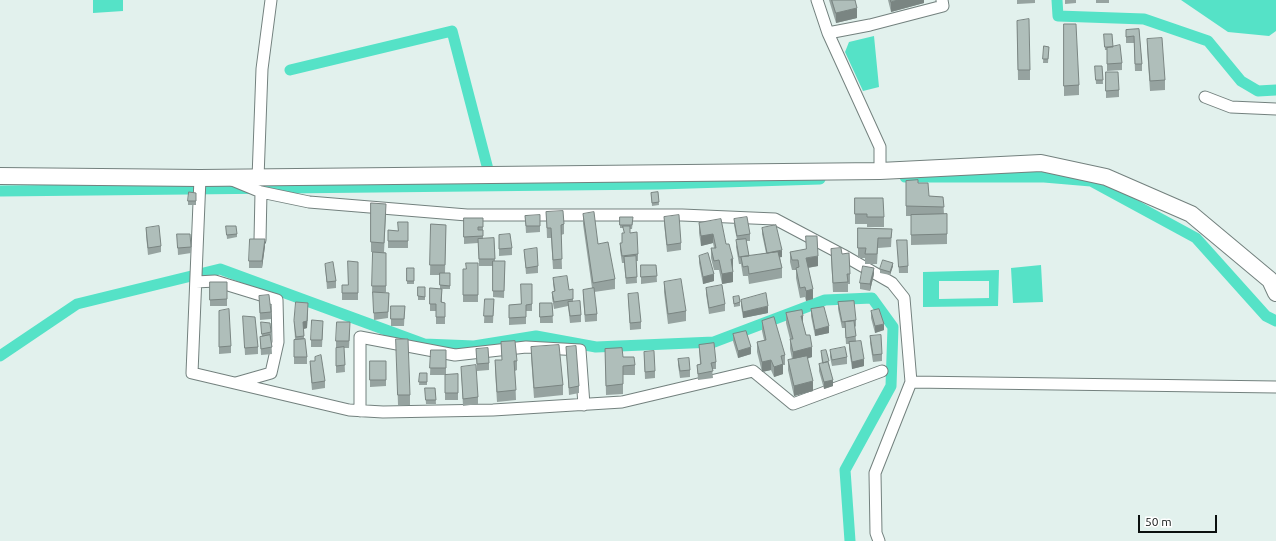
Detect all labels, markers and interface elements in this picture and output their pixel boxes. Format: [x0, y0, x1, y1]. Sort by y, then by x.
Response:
scale bar [1140, 507, 1219, 533]
text: 50 m [1145, 515, 1172, 528]

